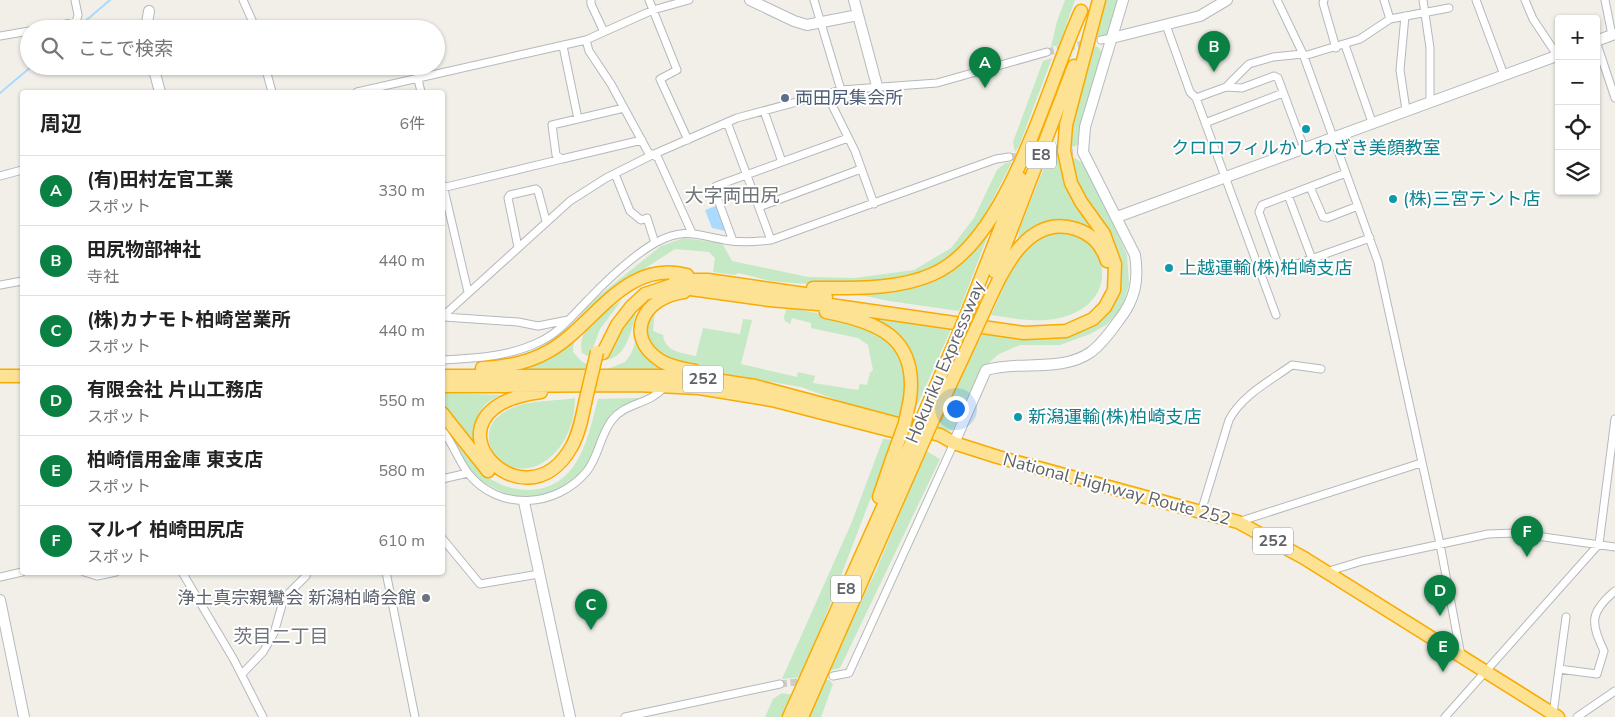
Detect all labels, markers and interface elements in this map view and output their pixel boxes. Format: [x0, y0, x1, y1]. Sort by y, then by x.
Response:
map controls [1555, 15, 1600, 195]
button: + [1555, 15, 1600, 60]
search box [20, 20, 445, 75]
pin: B [1198, 31, 1230, 72]
icon: search [38, 34, 66, 62]
text: ここで検索 [78, 36, 173, 62]
pin: A [969, 47, 1001, 88]
button: − [1555, 60, 1600, 105]
place label: 両田尻集会所 [795, 86, 903, 110]
marker: 両田尻集会所 [779, 92, 791, 104]
button: locate [1555, 105, 1600, 150]
text: 周辺 [40, 110, 82, 138]
text: 6件 [399, 113, 425, 135]
marker: クロロフィルかしわざき美顔教室 [1300, 123, 1312, 135]
place label: クロロフィルかしわざき美顔教室 [1171, 136, 1441, 160]
road number: E8 [1026, 142, 1056, 168]
button: layers [1555, 150, 1600, 195]
text: (有)田村左官工業 [87, 167, 234, 193]
text: A [50, 180, 62, 202]
text: 330 m [378, 180, 425, 202]
district label: 大字両田尻 [684, 183, 780, 209]
place label: (株)三宮テント店 [1403, 187, 1540, 211]
marker: (株)三宮テント店 [1387, 193, 1399, 205]
text: スポット [87, 196, 151, 218]
text: 田尻物部神社 [87, 237, 201, 263]
text: B [50, 250, 62, 272]
text: 440 m [378, 250, 425, 272]
place label: 上越運輸(株)柏崎支店 [1179, 256, 1352, 280]
marker: 上越運輸(株)柏崎支店 [1163, 262, 1175, 274]
text: 寺社 [87, 266, 119, 288]
street label: Hokuriku Expressway [900, 276, 990, 447]
text: (株)カナモト柏崎営業所 [87, 307, 291, 333]
text: C [51, 320, 61, 342]
text: 440 m [378, 320, 425, 342]
text: スポット [87, 336, 151, 358]
road number: 252 [683, 366, 723, 392]
text: 有限会社 片山工務店 [87, 377, 263, 403]
text: D [50, 390, 62, 412]
text: 550 m [378, 390, 425, 412]
your location [943, 396, 969, 422]
place label: 新潟運輸(株)柏崎支店 [1028, 405, 1201, 429]
text: スポット [87, 406, 151, 428]
marker: 新潟運輸(株)柏崎支店 [1012, 411, 1024, 423]
text: 柏崎信用金庫 東支店 [87, 447, 263, 473]
street label: National Highway Route 252 [1001, 447, 1233, 531]
text: E [51, 460, 61, 482]
text: 580 m [378, 460, 425, 482]
text: スポット [87, 476, 151, 498]
pin: F [1511, 516, 1543, 557]
text: マルイ 柏崎田尻店 [87, 517, 244, 543]
road number: 252 [1253, 528, 1293, 554]
text: F [52, 530, 61, 552]
text: 610 m [378, 530, 425, 552]
text: スポット [87, 546, 151, 568]
pin: D [1424, 575, 1456, 616]
road number: E8 [831, 576, 861, 602]
place label: 浄土真宗親鸞会 新潟柏崎会館 [177, 586, 416, 610]
pin: C [575, 589, 607, 630]
marker: 浄土真宗親鸞会 新潟柏崎会館 [420, 592, 432, 604]
district label: 茨目二丁目 [233, 624, 329, 650]
pin: E [1427, 631, 1459, 672]

